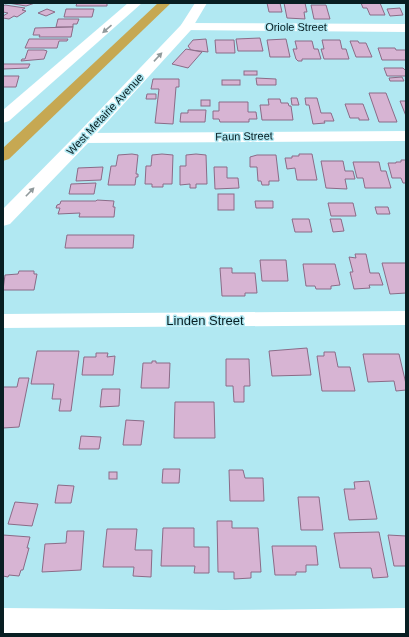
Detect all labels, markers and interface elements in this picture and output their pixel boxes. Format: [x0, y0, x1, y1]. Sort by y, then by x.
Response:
street label: Oriole Street [265, 21, 327, 33]
one-way arrow [101, 24, 112, 33]
one-way arrow [153, 52, 162, 61]
street label: West Metairie Avenue [64, 71, 146, 157]
street label: Faun Street [215, 129, 273, 143]
one-way arrow [25, 187, 35, 197]
street label: Linden Street [166, 313, 244, 328]

